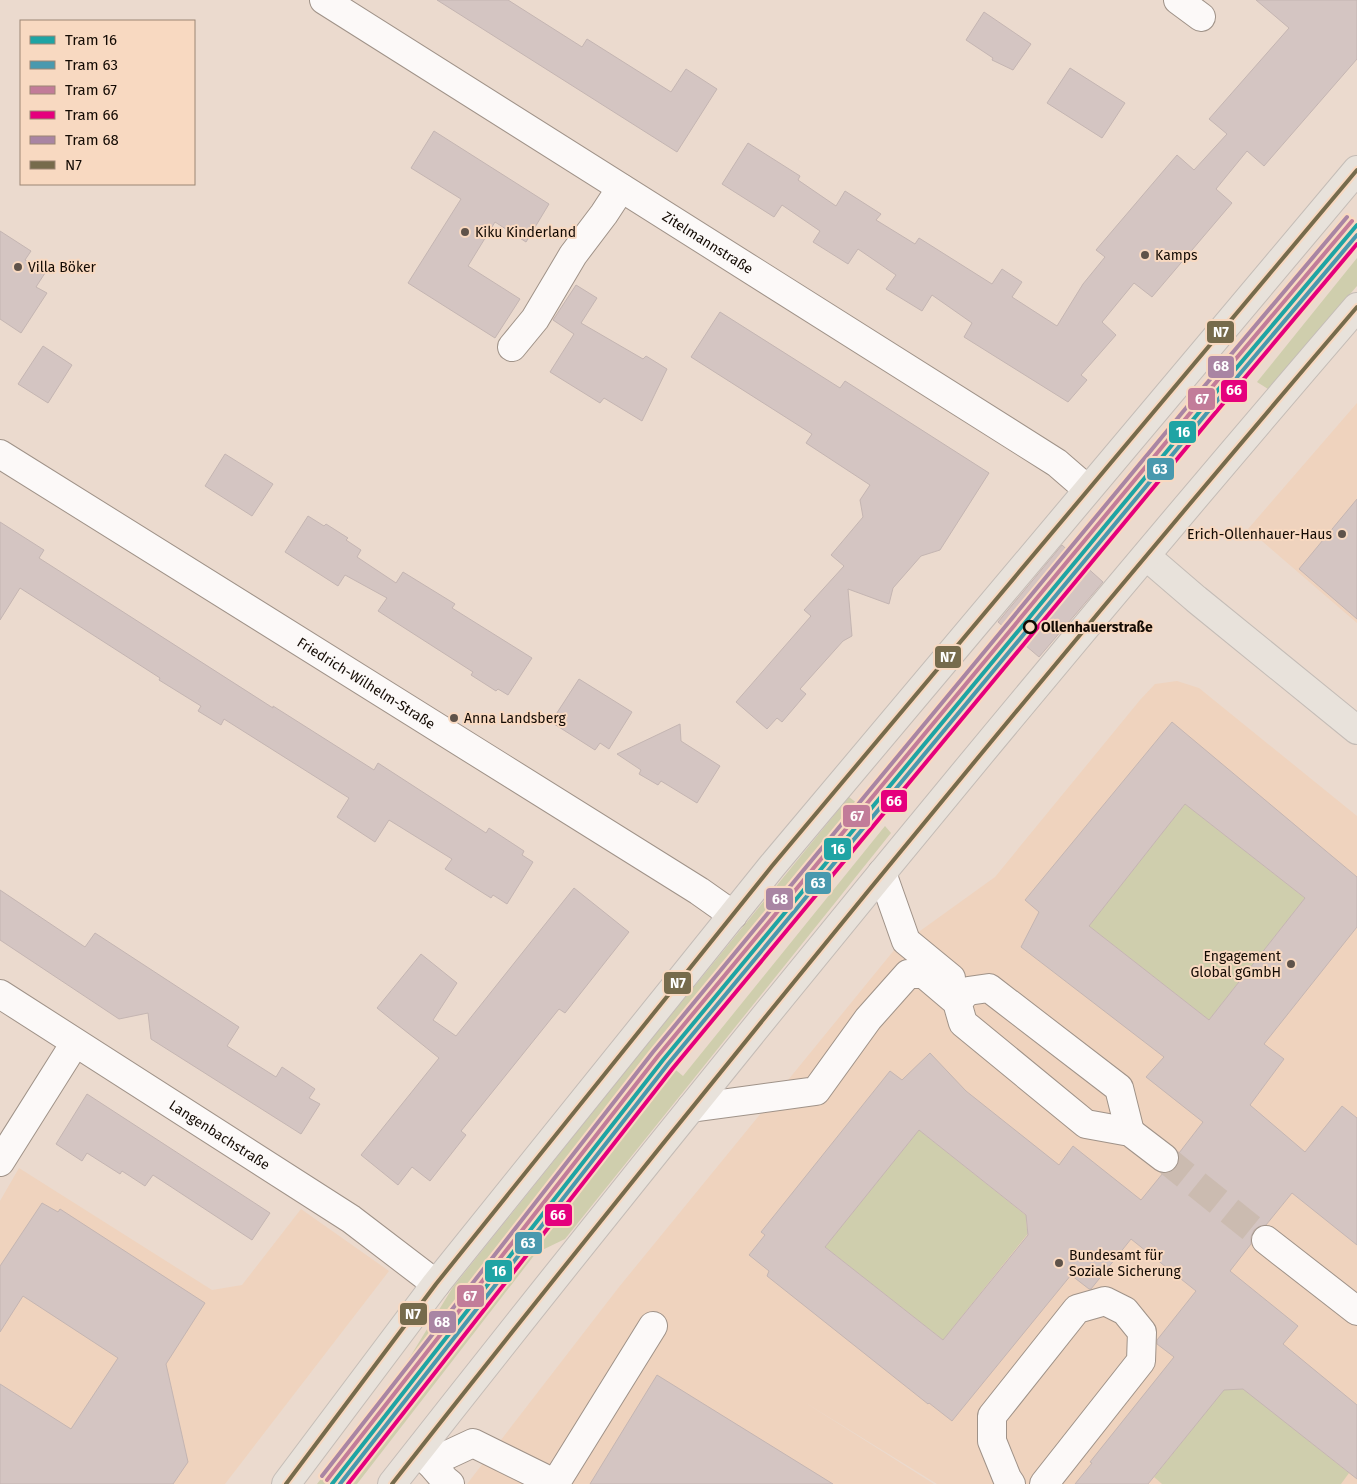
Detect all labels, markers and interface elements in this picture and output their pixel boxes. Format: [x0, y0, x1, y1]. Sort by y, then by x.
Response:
legend [20, 20, 195, 185]
text: Tram 16 [65, 31, 117, 49]
text: Tram 63 [65, 56, 118, 74]
text: Tram 67 [65, 81, 117, 99]
text: Tram 66 [65, 106, 119, 124]
text: Tram 68 [65, 131, 119, 149]
text: N7 [65, 156, 82, 174]
street label: Zitelmannstraße [659, 207, 756, 277]
place label: Kiku Kinderland [475, 224, 576, 241]
marker: Kiku Kinderland [459, 226, 471, 238]
place label: Kamps [1155, 247, 1198, 264]
marker: Kamps [1139, 249, 1151, 261]
place label: Villa Böker [28, 259, 97, 276]
marker: Villa Böker [12, 261, 24, 273]
line badge: N7 [1206, 320, 1235, 344]
text: N7 [1213, 324, 1229, 341]
line badge: 68 [1207, 355, 1235, 379]
text: 68 [1213, 358, 1229, 375]
line badge: 66 [1220, 379, 1248, 403]
text: 66 [1226, 382, 1242, 399]
line badge: 67 [1187, 387, 1216, 411]
text: 67 [1195, 391, 1209, 408]
line badge: 16 [1168, 420, 1197, 444]
text: 16 [1176, 424, 1190, 441]
line badge: 63 [1146, 457, 1175, 481]
text: 63 [1152, 461, 1168, 478]
place label: Erich-Ollenhauer-Haus [1187, 526, 1332, 543]
marker: Erich-Ollenhauer-Haus [1336, 528, 1348, 540]
place label: Ollenhauerstraße [1041, 619, 1153, 636]
marker: Ollenhauerstraße [1023, 620, 1037, 634]
street label: Friedrich-Wilhelm-Straße [294, 633, 438, 733]
line badge: N7 [934, 645, 962, 669]
text: N7 [940, 649, 956, 666]
place label: Anna Landsberg [464, 710, 566, 727]
marker: Anna Landsberg [448, 712, 460, 724]
line badge: 66 [880, 789, 908, 813]
text: 66 [886, 793, 902, 810]
line badge: 67 [842, 804, 871, 828]
text: 67 [850, 808, 864, 825]
line badge: 16 [823, 837, 852, 861]
text: 16 [831, 841, 845, 858]
line badge: 63 [804, 871, 832, 895]
text: 63 [810, 875, 826, 892]
line badge: 68 [765, 887, 794, 911]
text: 68 [772, 891, 788, 908]
place label: Engagement Global gGmbH [1191, 948, 1282, 981]
marker: Engagement Global gGmbH [1285, 958, 1297, 970]
line badge: N7 [663, 971, 692, 995]
text: N7 [670, 975, 686, 992]
street label: Langenbachstraße [166, 1096, 273, 1173]
line badge: 66 [544, 1203, 573, 1227]
text: 66 [550, 1207, 566, 1224]
line badge: 63 [514, 1231, 543, 1255]
text: 63 [520, 1235, 536, 1252]
place label: Bundesamt für Soziale Sicherung [1069, 1247, 1181, 1280]
marker: Bundesamt für Soziale Sicherung [1053, 1257, 1065, 1269]
line badge: 16 [484, 1259, 513, 1283]
text: 16 [492, 1263, 506, 1280]
line badge: 67 [456, 1284, 485, 1308]
text: 67 [463, 1288, 477, 1305]
line badge: N7 [399, 1302, 428, 1326]
text: N7 [405, 1306, 421, 1323]
line badge: 68 [428, 1310, 457, 1334]
text: 68 [434, 1314, 450, 1331]

